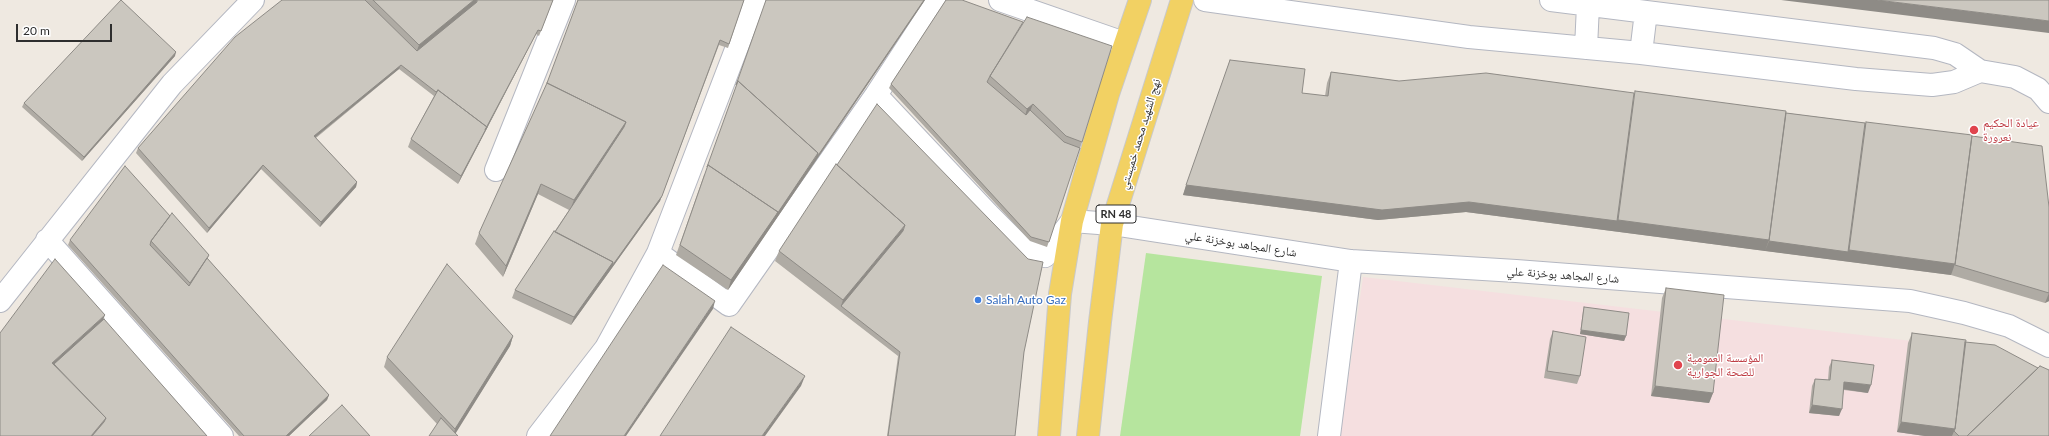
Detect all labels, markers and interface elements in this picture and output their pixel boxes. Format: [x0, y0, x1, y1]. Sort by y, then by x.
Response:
scale bar [18, 16, 114, 42]
text: 20 m [23, 23, 50, 38]
street label: نهج الشهيد محمد خميستي [1116, 77, 1164, 191]
place label: عيادة الحكيم نعرورة [1983, 116, 2039, 144]
marker: عيادة الحكيم نعرورة [1968, 124, 1980, 136]
road number: RN 48 [1096, 205, 1136, 223]
street label: شارع المجاهد بوخزنة علي [1184, 228, 1298, 260]
street label: شارع المجاهد بوخزنة علي [1506, 264, 1620, 286]
place label: Salah Auto Gaz [986, 293, 1066, 307]
marker: Salah Auto Gaz [973, 295, 983, 305]
place label: المؤسسة العمومية للصحة الجوارية [1687, 351, 1763, 379]
marker: المؤسسة العمومية للصحة الجوارية [1672, 359, 1684, 371]

